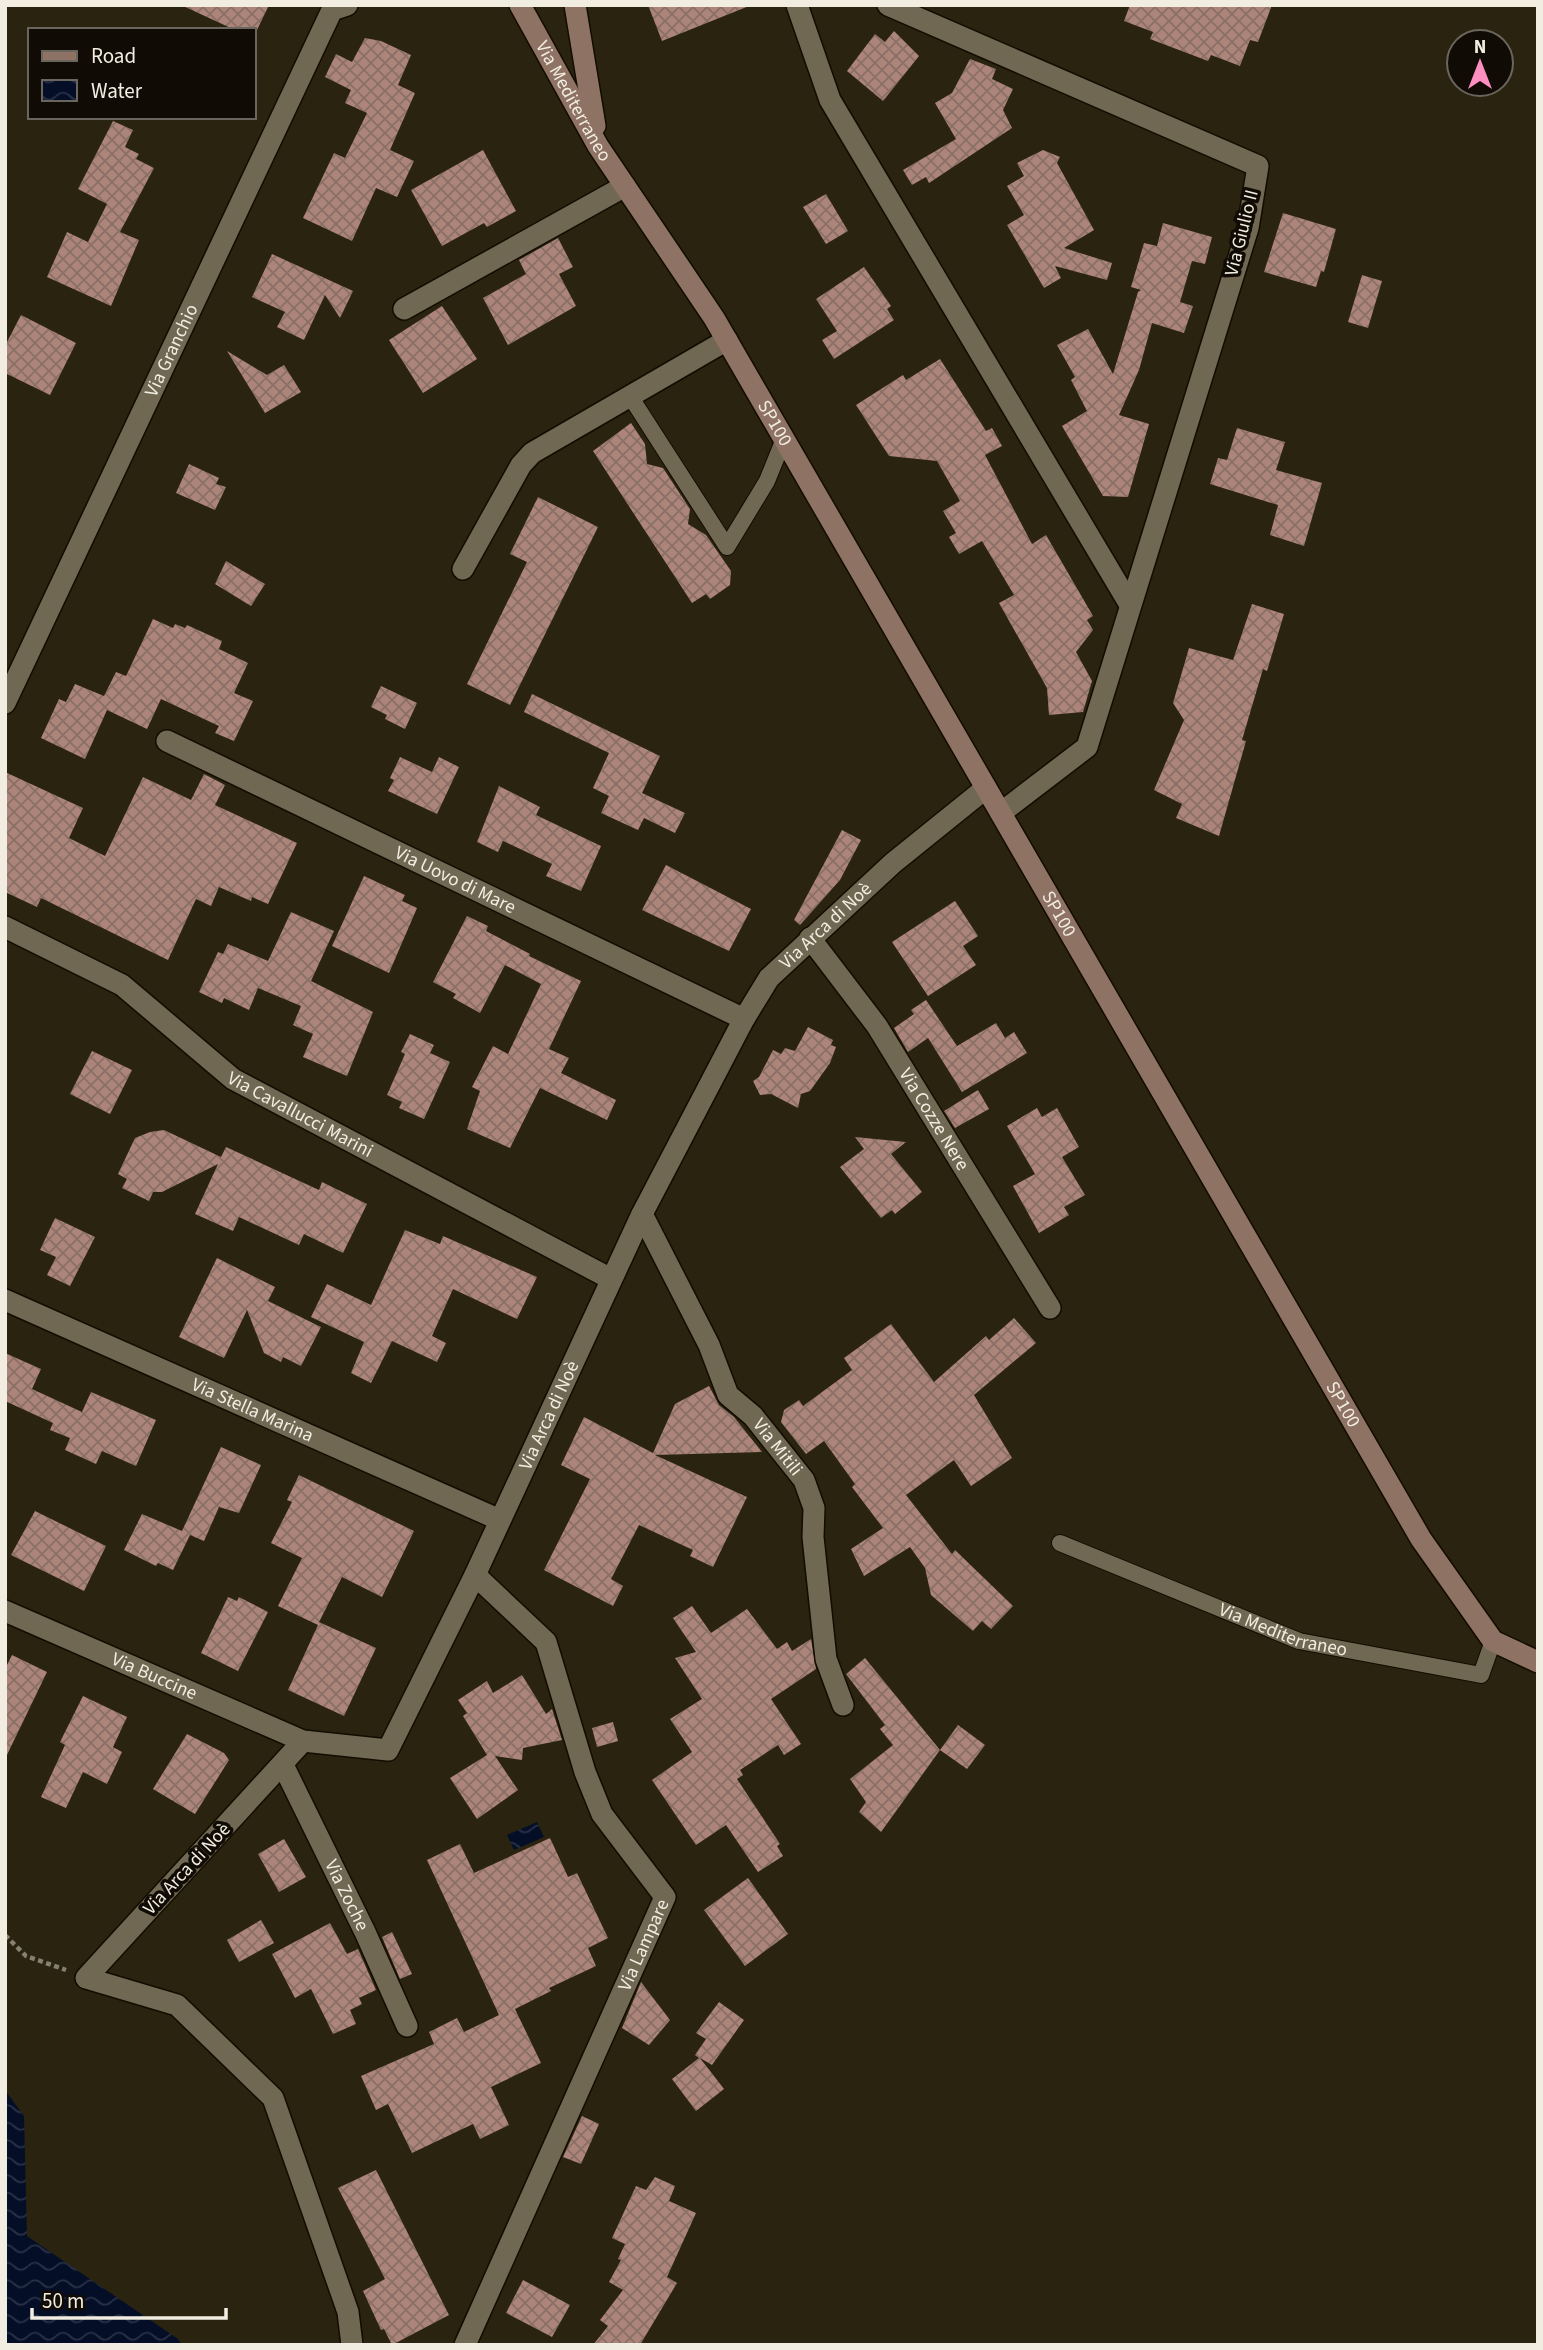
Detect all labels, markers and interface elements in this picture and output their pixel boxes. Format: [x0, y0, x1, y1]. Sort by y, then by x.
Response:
legend [28, 28, 256, 119]
north arrow [1445, 28, 1515, 98]
text: N [1474, 34, 1486, 61]
street label: Via Mediterraneo [529, 36, 618, 167]
text: Road [91, 41, 136, 71]
text: Water [91, 76, 143, 106]
street label: Via Giulio II [1218, 187, 1266, 279]
street label: Via Granchio [138, 299, 205, 401]
street label: SP100 [751, 395, 799, 451]
street label: Via Uovo di Mare [390, 839, 520, 921]
street label: Via Arca di Noè [773, 876, 878, 975]
street label: SP100 [1035, 886, 1083, 942]
street label: Via Cozze Nere [892, 1063, 976, 1176]
street label: Via Cavallucci Marini [222, 1065, 378, 1164]
street label: Via Arca di Noè [512, 1356, 586, 1474]
street label: Via Stella Marina [187, 1371, 318, 1449]
street label: SP100 [1319, 1376, 1367, 1433]
street label: Via Mitili [746, 1412, 809, 1482]
street label: Via Mediterraneo [1215, 1596, 1350, 1663]
street label: Via Buccine [107, 1646, 201, 1707]
street label: Via Arca di Noè [137, 1817, 237, 1921]
street label: Via Zoche [318, 1855, 376, 1935]
street label: Via Lampare [611, 1895, 676, 1995]
scale bar [32, 2276, 226, 2320]
text: 50 m [42, 2286, 84, 2316]

